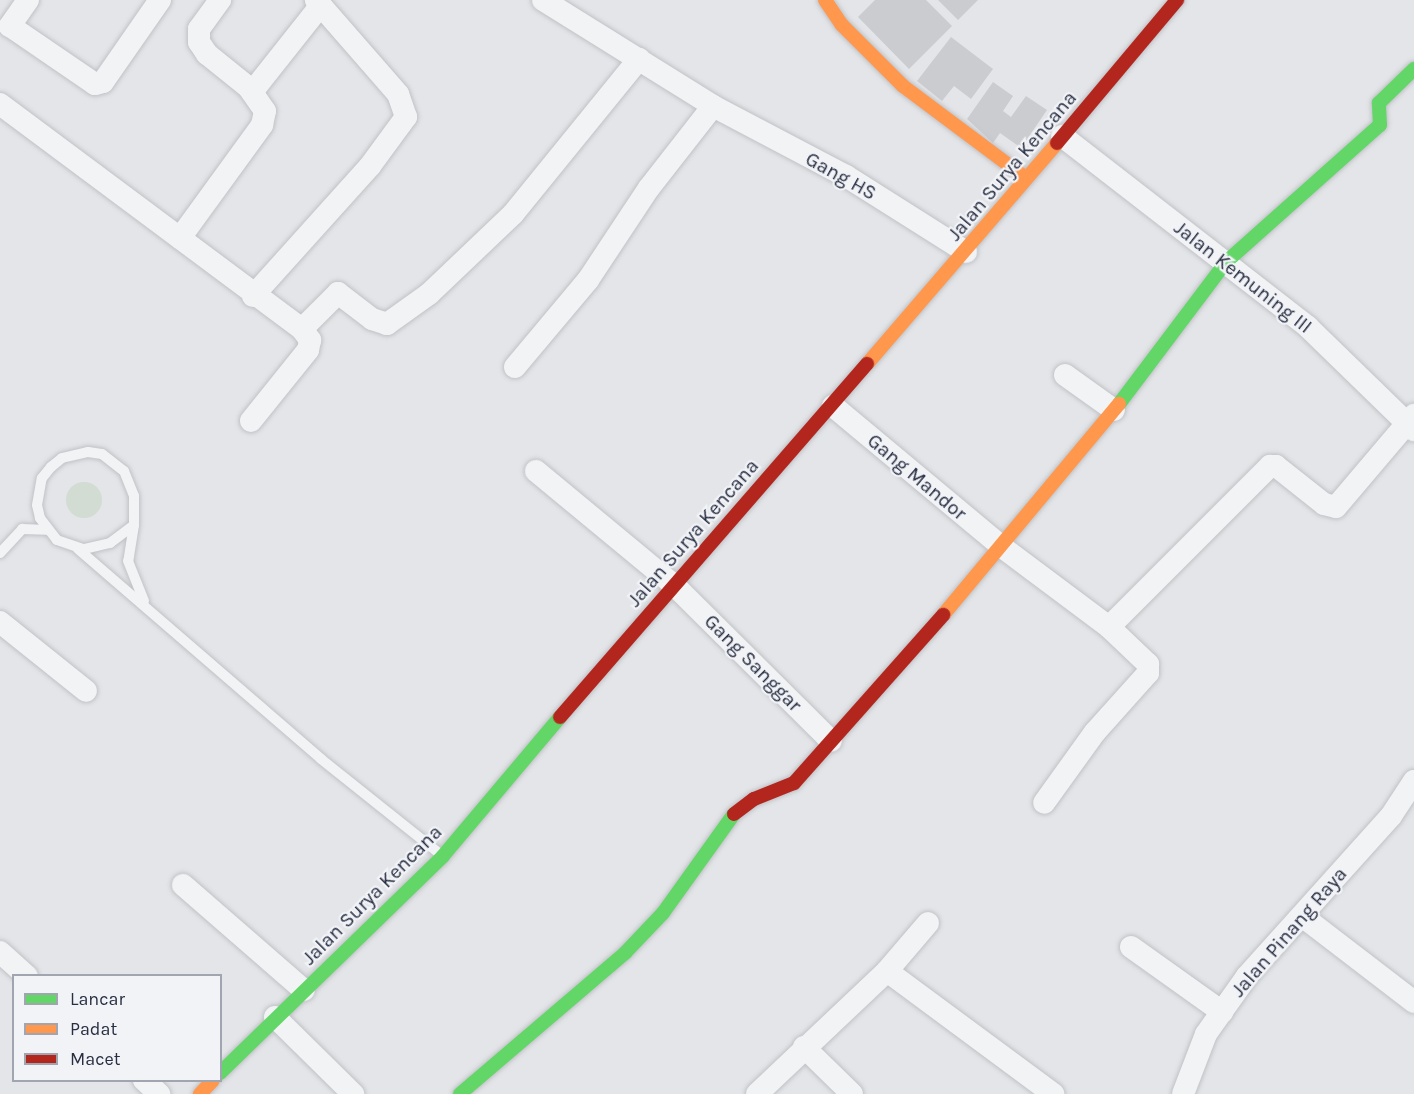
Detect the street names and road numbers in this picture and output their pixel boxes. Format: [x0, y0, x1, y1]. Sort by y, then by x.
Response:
street label: Jalan Surya Kencana [942, 86, 1082, 246]
street label: Gang HS [801, 147, 881, 205]
street label: Jalan Kemuning III [1169, 216, 1317, 338]
street label: Gang Mandor [863, 429, 971, 525]
street label: Jalan Surya Kencana [622, 454, 764, 612]
street label: Gang Sanggar [699, 609, 807, 717]
street label: Jalan Surya Kencana [297, 820, 447, 970]
street label: Jalan Pinang Raya [1226, 862, 1352, 1002]

